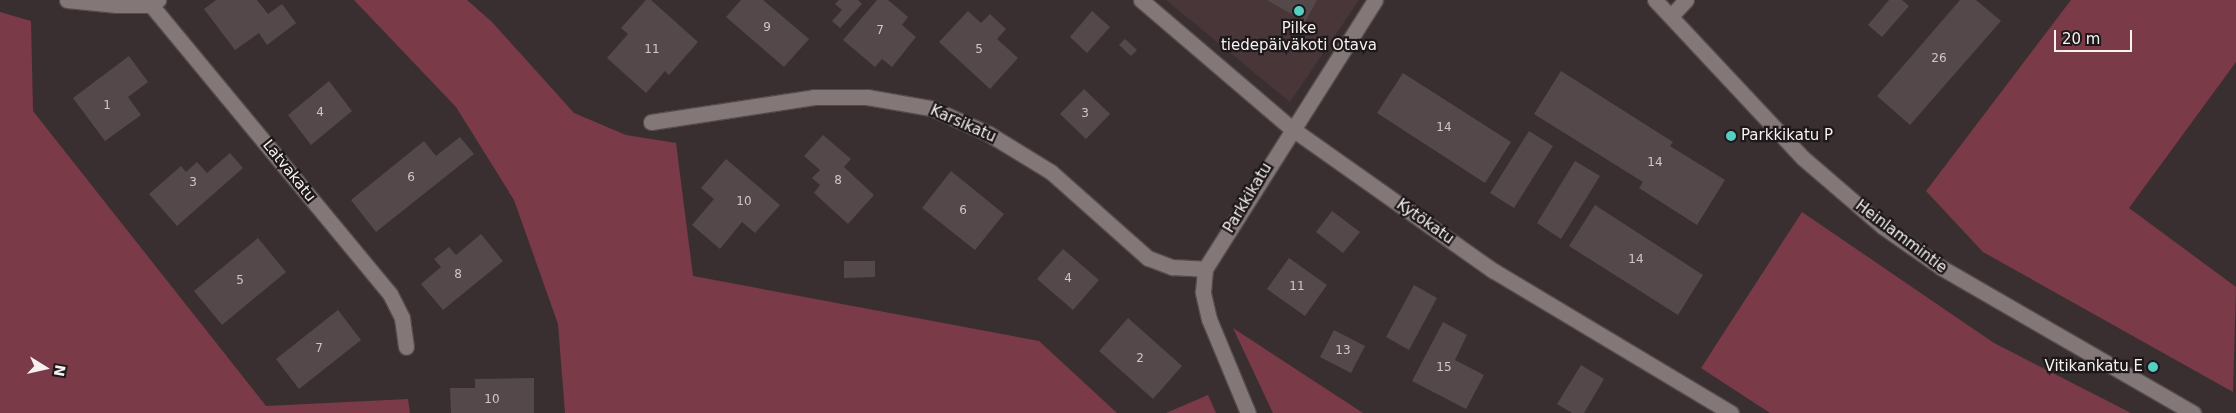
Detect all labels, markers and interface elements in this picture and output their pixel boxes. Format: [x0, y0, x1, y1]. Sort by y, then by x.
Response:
marker: Pilke tiedepäiväkoti Otava [1293, 5, 1305, 17]
place label: Pilke tiedepäiväkoti Otava [1221, 19, 1377, 54]
scale bar [2056, 20, 2134, 52]
house number: 9 [763, 21, 771, 35]
house number: 7 [876, 24, 884, 38]
text: 20 m [2062, 30, 2100, 48]
house number: 11 [644, 43, 660, 57]
house number: 5 [975, 43, 983, 57]
house number: 26 [1931, 52, 1947, 66]
house number: 1 [103, 99, 111, 113]
street label: Karsikatu [927, 102, 999, 146]
house number: 4 [316, 106, 324, 120]
house number: 3 [1081, 107, 1089, 121]
house number: 14 [1436, 121, 1452, 135]
place label: Parkkikatu P [1741, 127, 1833, 145]
marker: Parkkikatu P [1725, 130, 1737, 142]
street label: Latvakatu [259, 136, 319, 206]
house number: 14 [1647, 156, 1663, 170]
street label: Parkkikatu [1220, 160, 1276, 236]
house number: 6 [407, 171, 415, 185]
house number: 8 [834, 174, 842, 188]
house number: 3 [189, 176, 197, 190]
house number: 10 [736, 195, 752, 209]
street label: Kytökatu [1393, 196, 1457, 248]
street label: Heinlammintie [1852, 197, 1950, 277]
house number: 6 [959, 204, 967, 218]
house number: 14 [1628, 253, 1644, 267]
house number: 8 [454, 268, 462, 282]
house number: 4 [1064, 272, 1072, 286]
house number: 5 [236, 274, 244, 288]
house number: 11 [1289, 280, 1305, 294]
house number: 7 [315, 342, 323, 356]
north arrow [20, 343, 70, 393]
house number: 13 [1335, 344, 1351, 358]
house number: 2 [1136, 352, 1144, 366]
place label: Vitikankatu E [2044, 358, 2143, 376]
house number: 15 [1436, 361, 1452, 375]
marker: Vitikankatu E [2147, 361, 2159, 373]
text: N [51, 363, 69, 378]
house number: 10 [484, 393, 500, 407]

